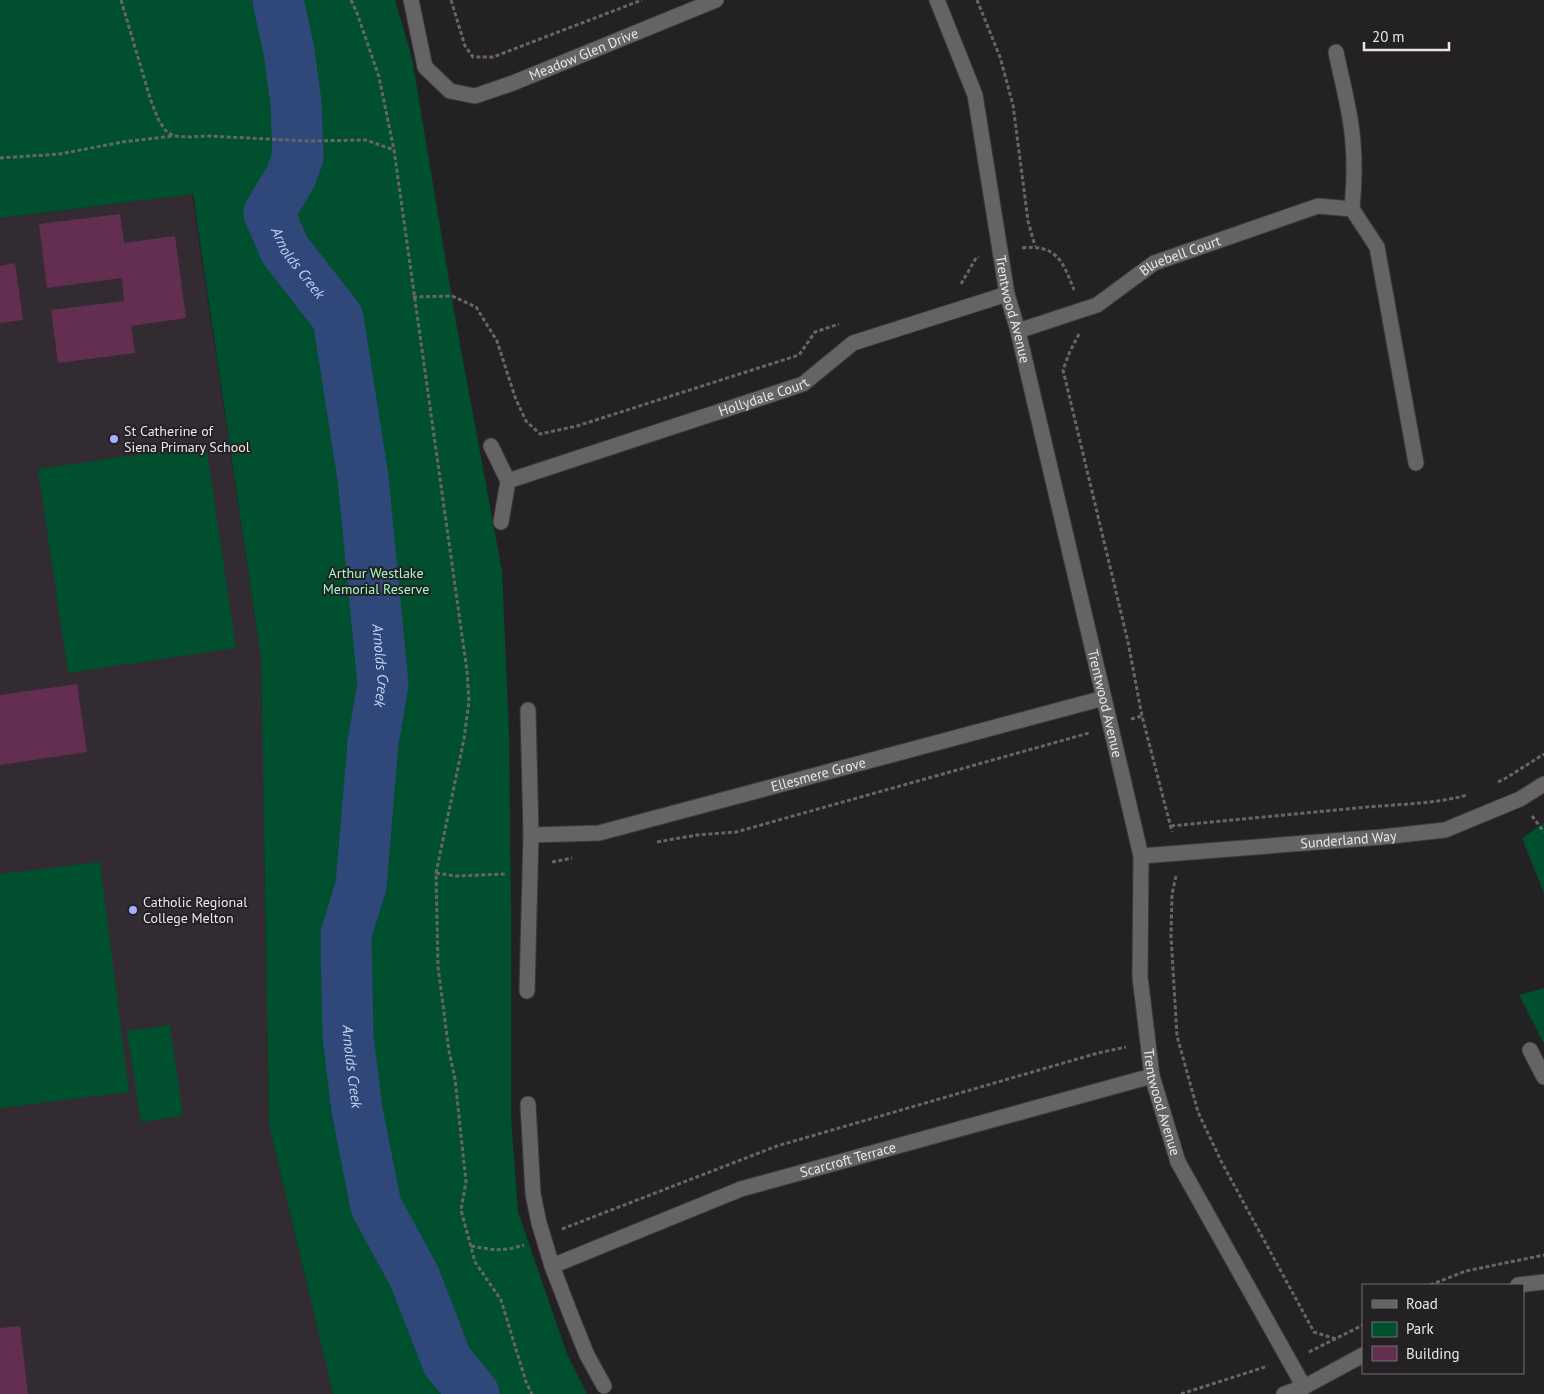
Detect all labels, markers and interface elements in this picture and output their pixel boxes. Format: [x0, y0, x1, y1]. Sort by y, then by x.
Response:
scale bar [1364, 20, 1449, 52]
street label: Meadow Glen Drive [526, 24, 641, 85]
text: 20 m [1372, 27, 1405, 46]
water label: Arnolds Creek [267, 223, 330, 303]
street label: Bluebell Court [1136, 231, 1223, 280]
street label: Trentwood Avenue [992, 254, 1034, 365]
street label: Hollydale Court [716, 374, 813, 420]
place label: St Catherine of Siena Primary School [124, 422, 250, 456]
marker: St Catherine of Siena Primary School [108, 433, 120, 445]
park label: Arthur Westlake Memorial Reserve [323, 564, 429, 598]
water label: Arnolds Creek [368, 622, 393, 710]
street label: Trentwood Avenue [1084, 648, 1127, 759]
street label: Ellesmere Grove [769, 753, 868, 796]
street label: Sunderland Way [1300, 826, 1398, 852]
place label: Catholic Regional College Melton [143, 893, 247, 927]
marker: Catholic Regional College Melton [127, 904, 139, 916]
water label: Arnolds Creek [339, 1024, 367, 1111]
street label: Trentwood Avenue [1140, 1047, 1185, 1158]
street label: Scarcroft Terrace [798, 1138, 898, 1181]
legend [1362, 1284, 1524, 1374]
text: Road [1406, 1294, 1438, 1313]
text: Park [1406, 1319, 1434, 1338]
text: Building [1406, 1344, 1460, 1363]

